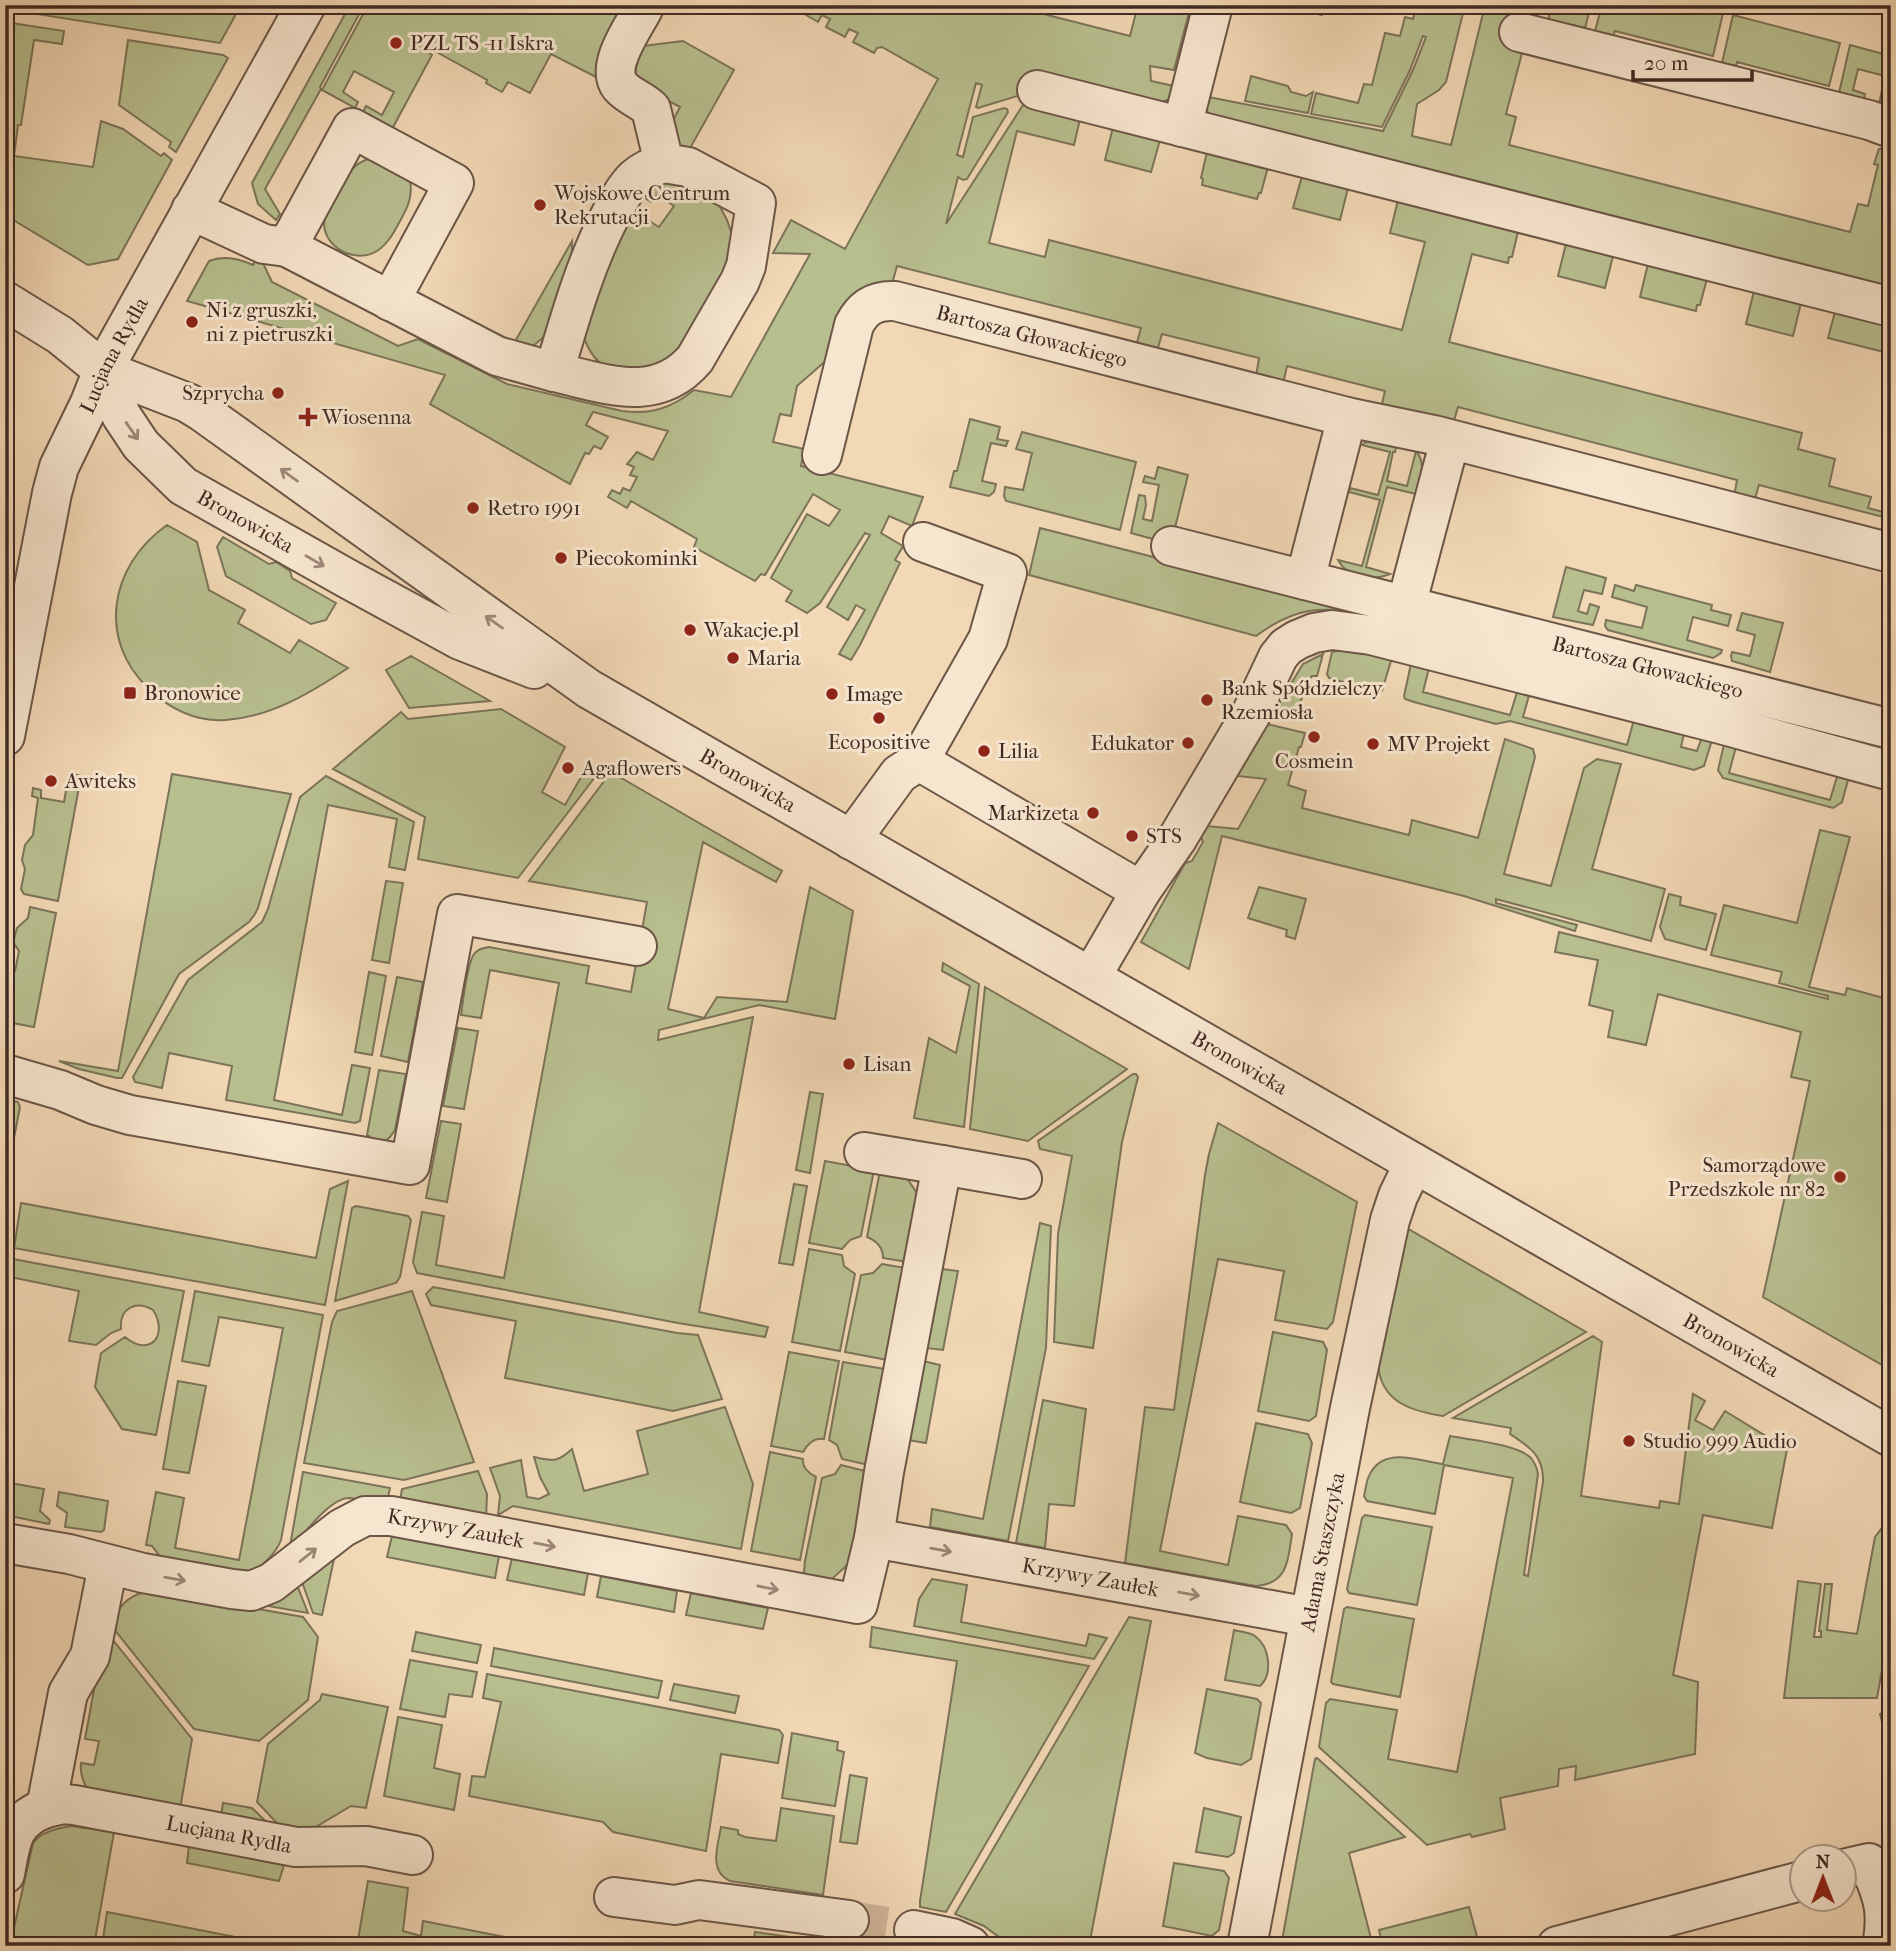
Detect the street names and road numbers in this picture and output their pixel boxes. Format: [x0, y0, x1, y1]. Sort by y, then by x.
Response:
street label: Lucjana Rydla [75, 293, 153, 417]
street label: Bartosza Głowackiego [934, 300, 1130, 372]
street label: Bronowicka [193, 485, 298, 558]
street label: Bartosza Głowackiego [1550, 631, 1746, 703]
street label: Bronowicka [696, 743, 800, 817]
street label: Bronowicka [1187, 1026, 1292, 1100]
street label: Bronowicka [1679, 1308, 1784, 1382]
street label: Adama Staszczyka [1295, 1470, 1349, 1635]
street label: Krzywy Zaułek [385, 1504, 526, 1553]
street label: Krzywy Zaułek [1020, 1553, 1161, 1602]
street label: Lucjana Rydla [164, 1811, 294, 1858]

